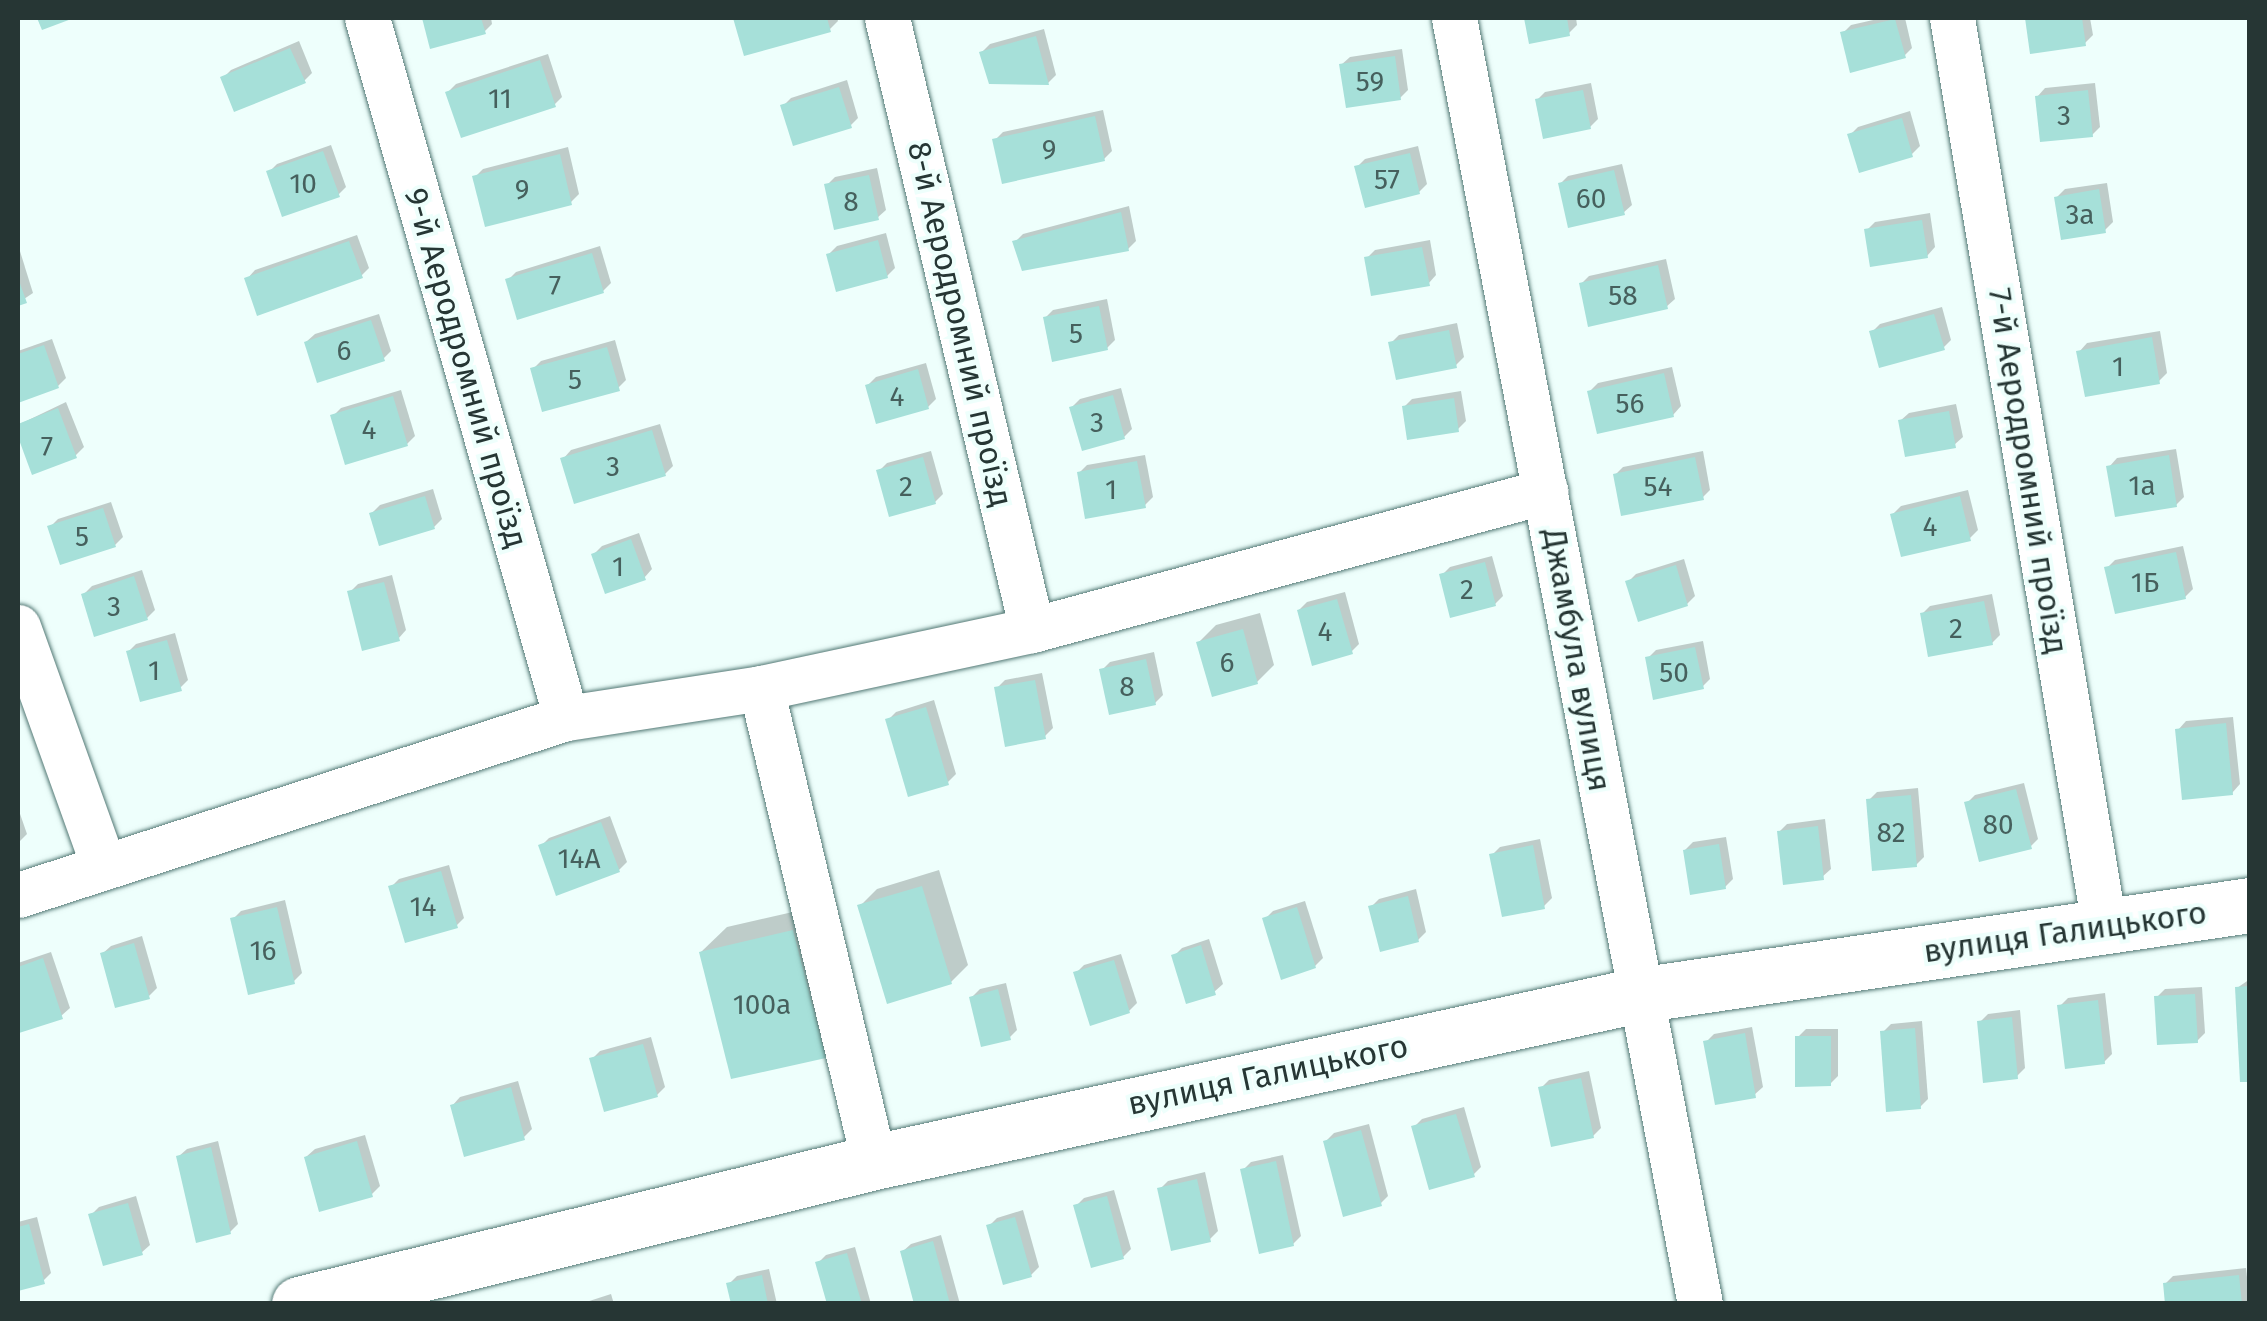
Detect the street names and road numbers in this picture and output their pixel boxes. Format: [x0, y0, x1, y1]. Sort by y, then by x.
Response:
street label: 8-й Аеродромний проїзд [899, 138, 1021, 510]
street label: 9-й Аеродромний проїзд [396, 184, 536, 552]
street label: 7-й Аеродромний проїзд [1980, 285, 2076, 657]
street label: Джамбула вулиця [1535, 526, 1619, 794]
street label: вулиця Галицького [1921, 893, 2209, 971]
street label: вулиця Галицького [1124, 1027, 1412, 1123]

